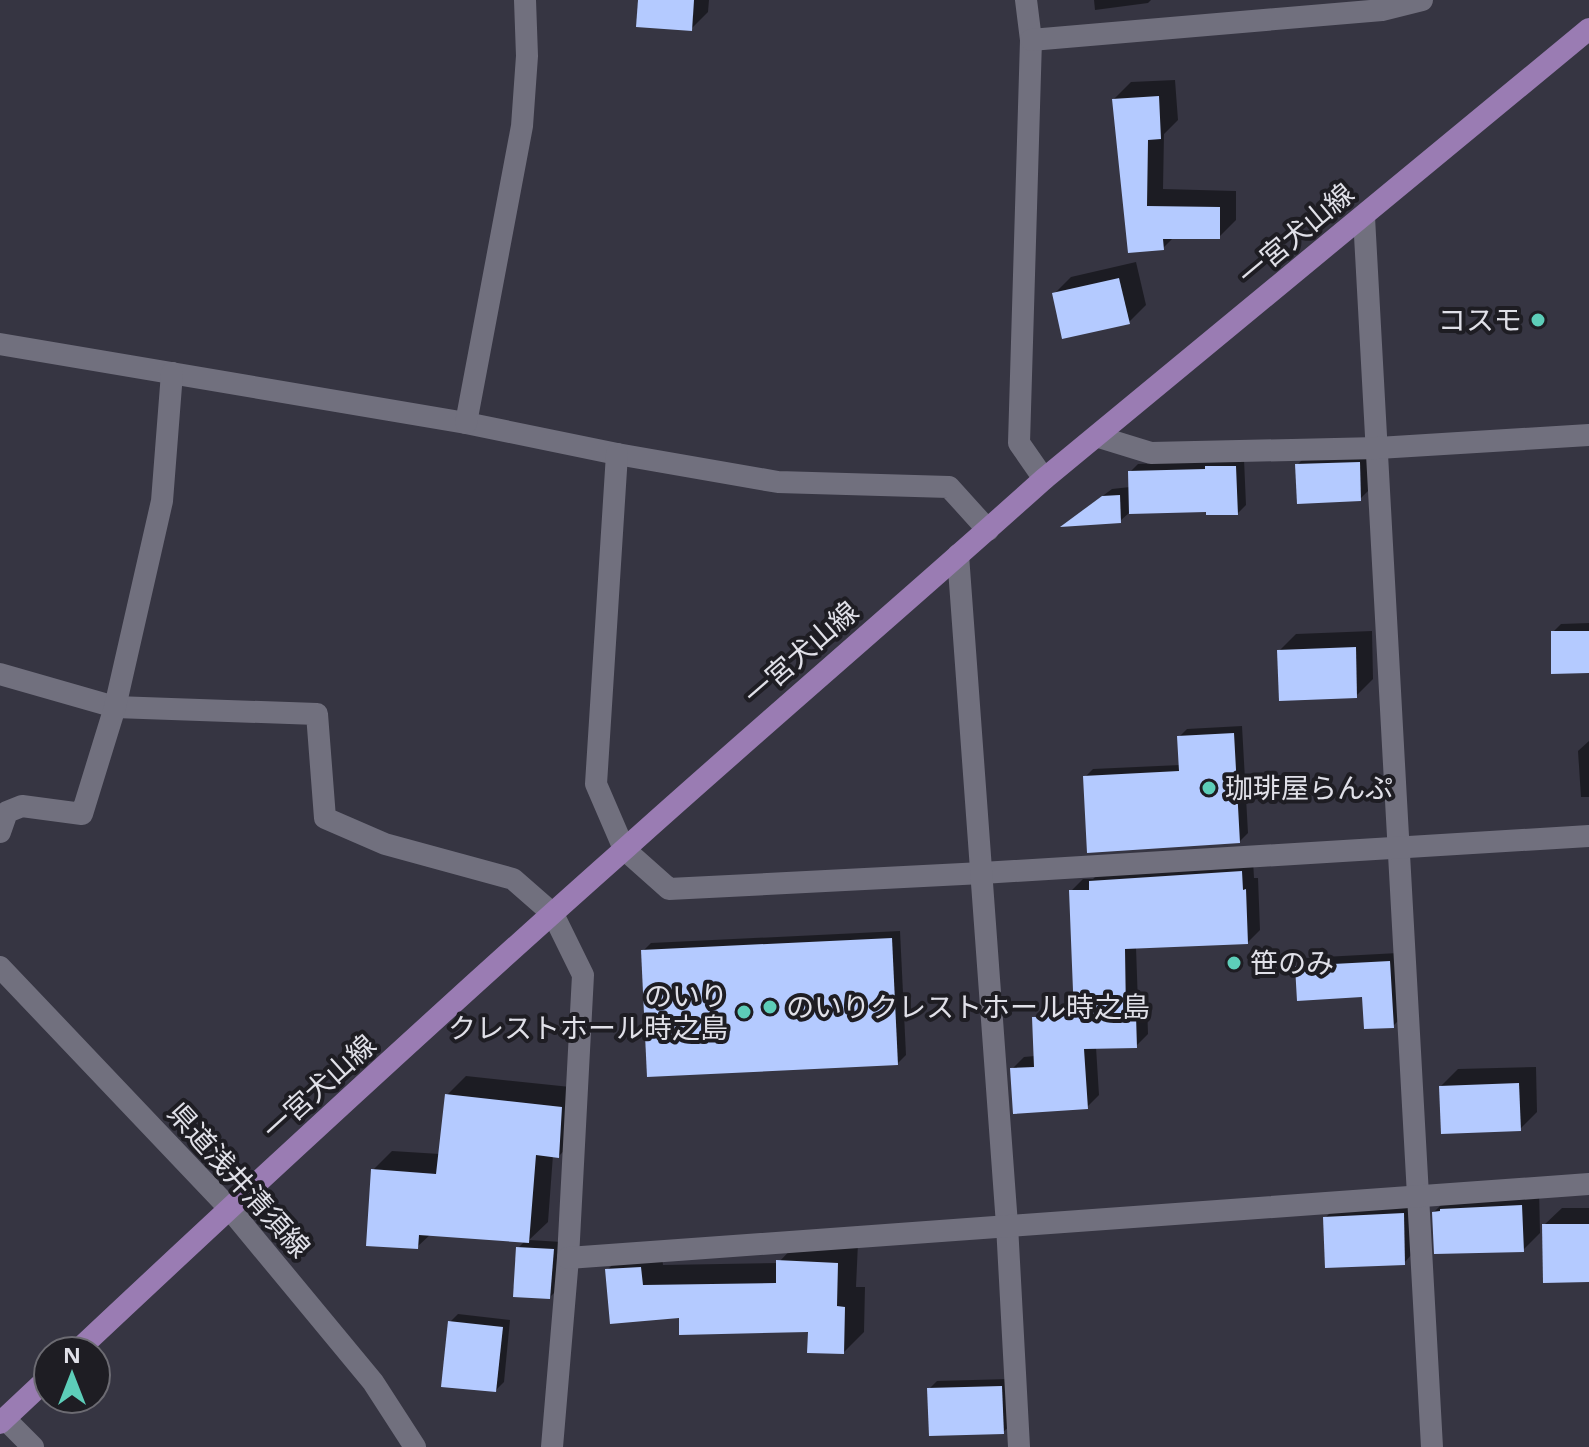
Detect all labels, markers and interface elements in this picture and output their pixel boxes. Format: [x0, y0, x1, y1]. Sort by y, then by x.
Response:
street label: 一宮犬山線 [1230, 174, 1361, 293]
place label: コスモ [1438, 300, 1522, 338]
marker: コスモ [1529, 311, 1547, 329]
street label: 一宮犬山線 [735, 592, 866, 713]
place label: 珈琲屋らんぷ [1225, 768, 1393, 806]
marker: 珈琲屋らんぷ [1200, 779, 1218, 797]
place label: 笹のみ [1250, 943, 1334, 981]
marker: 笹のみ [1225, 954, 1243, 972]
place label: のいり クレストホール時之島 [448, 976, 728, 1046]
place label: のいりクレストホール時之島 [786, 987, 1150, 1025]
marker: のいりクレストホール時之島 [761, 998, 779, 1016]
marker: のいり クレストホール時之島 [735, 1003, 753, 1021]
street label: 一宮犬山線 [254, 1025, 383, 1147]
street label: 県道浅井清須線 [160, 1094, 319, 1265]
north arrow [32, 1335, 112, 1415]
text: N [63, 1339, 81, 1369]

